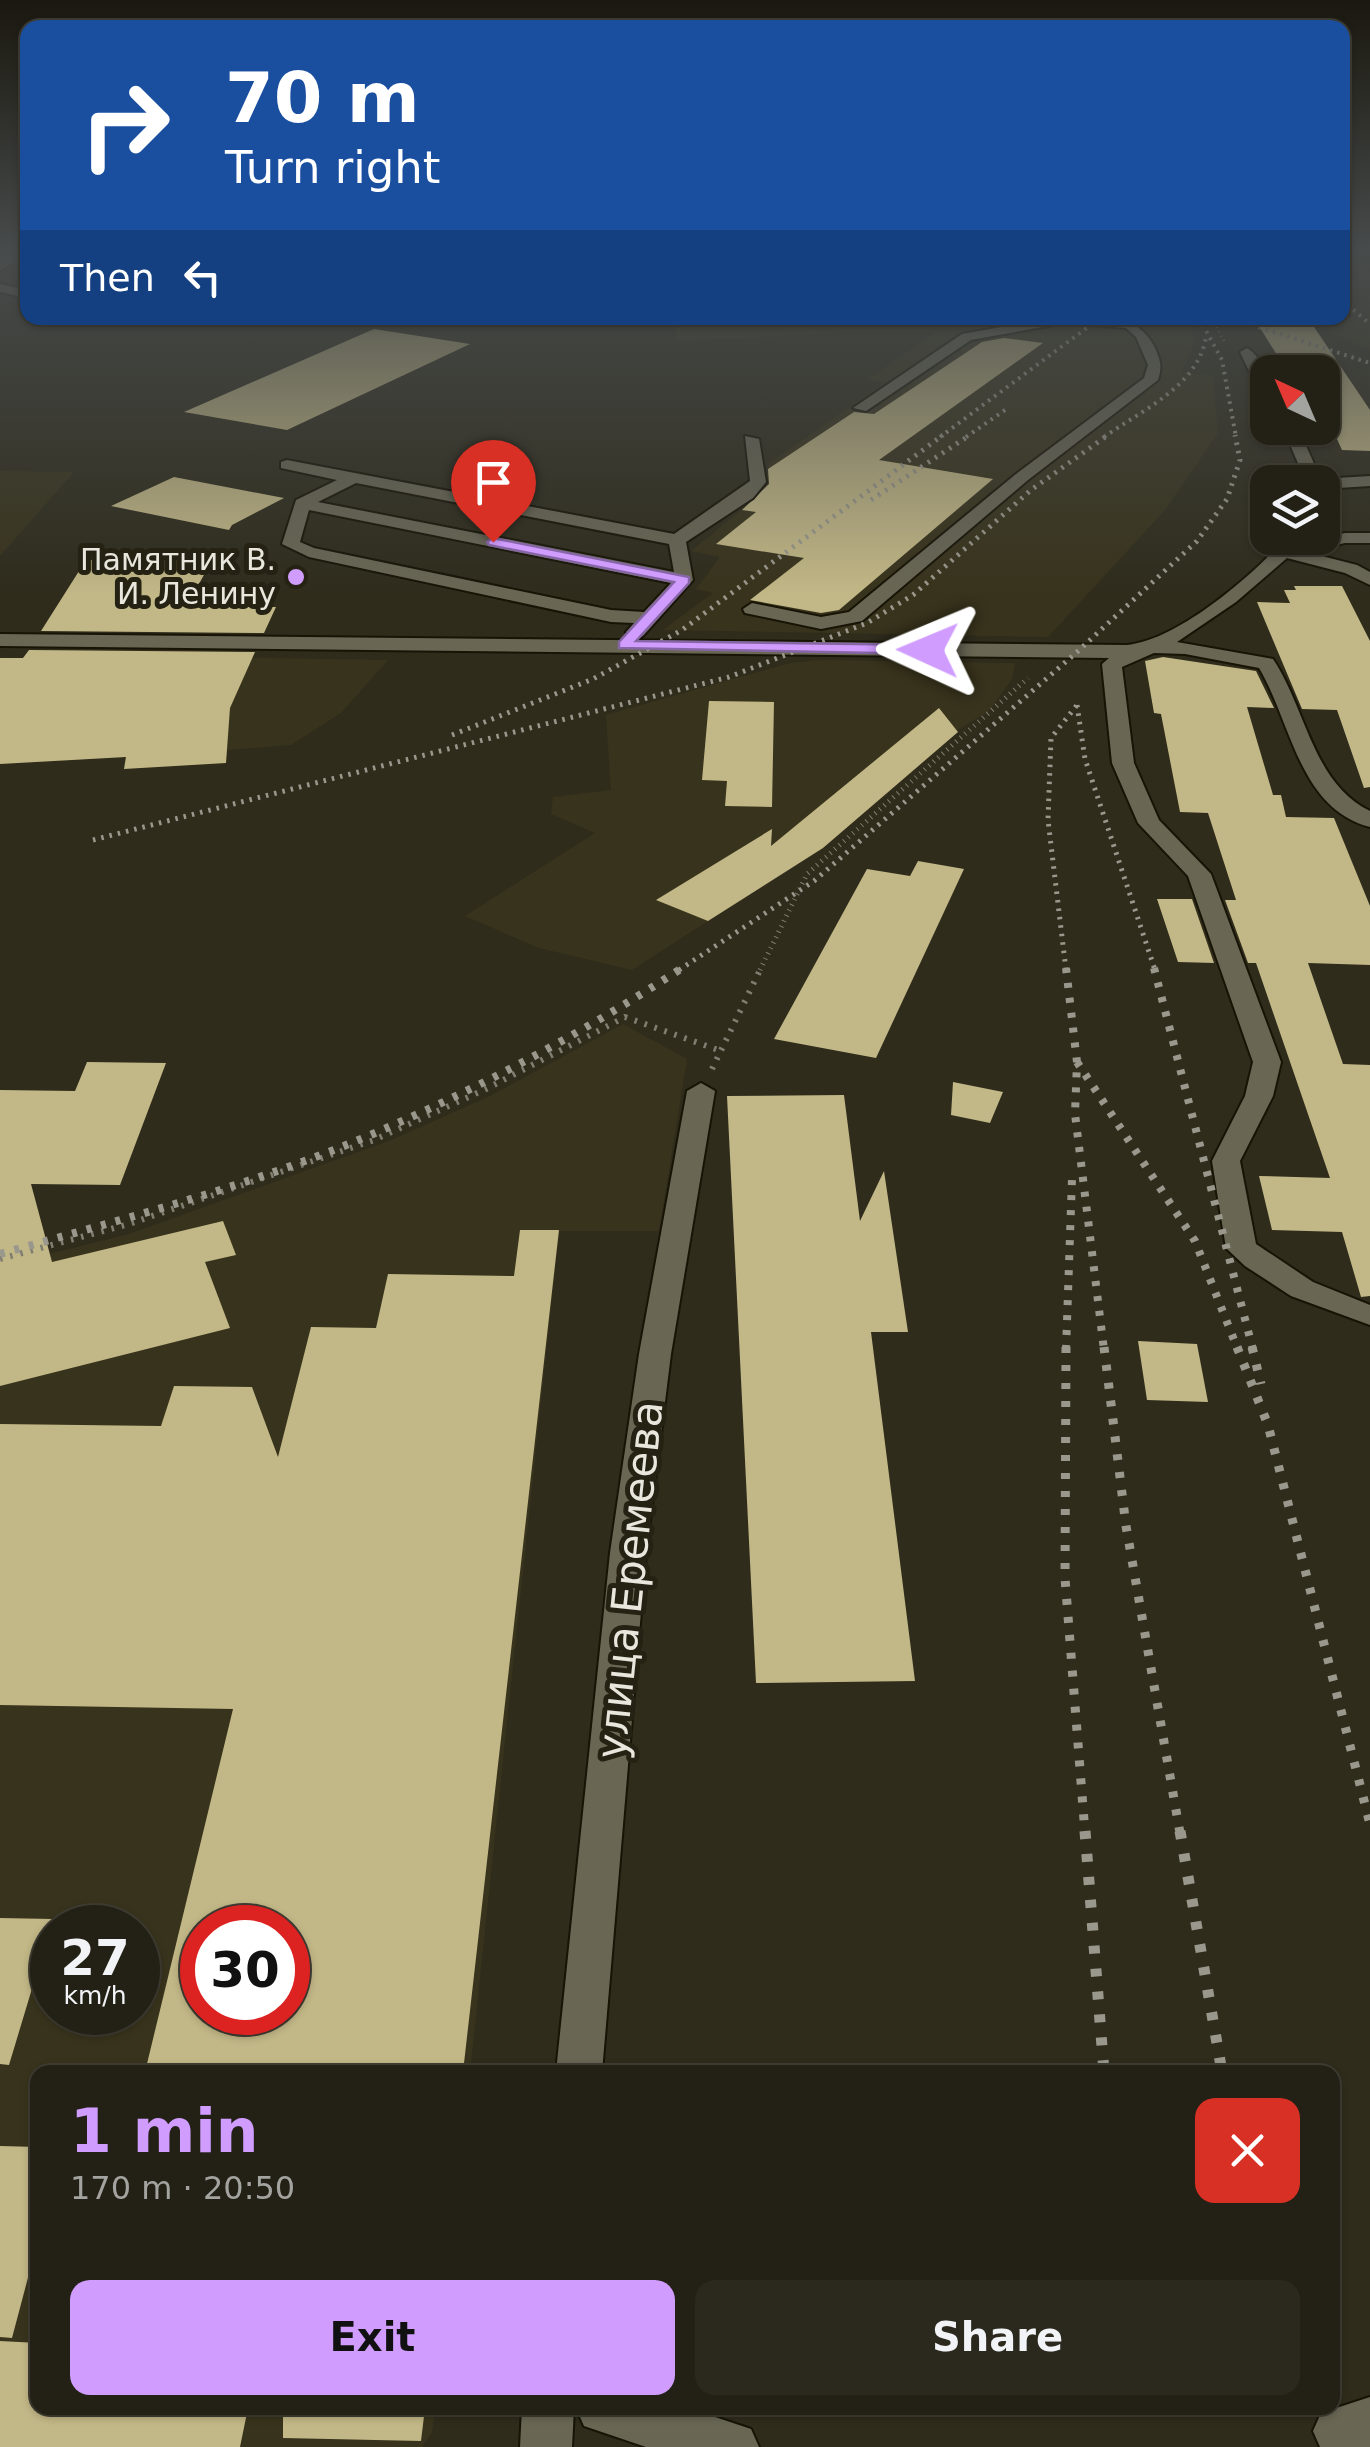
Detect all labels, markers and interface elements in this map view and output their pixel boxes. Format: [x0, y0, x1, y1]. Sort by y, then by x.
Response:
text: 70 m [225, 57, 420, 139]
icon: right [60, 60, 190, 190]
text: Turn right [225, 141, 440, 194]
icon: left [175, 250, 230, 305]
text: Then [60, 256, 155, 300]
north arrow [1250, 355, 1340, 445]
map controls [1250, 355, 1340, 555]
pin [451, 440, 536, 543]
icon: arrive [466, 455, 521, 510]
button: layers [1250, 465, 1340, 555]
place label: Памятник В. И. Ленину [80, 542, 276, 611]
marker: Памятник В. И. Ленину [285, 566, 307, 588]
position arrow [876, 598, 980, 702]
street label: улица Еремеева [586, 1399, 673, 1761]
speed limit sign: 30 [180, 1905, 310, 2035]
text: 27 [60, 1929, 130, 1987]
text: km/h [63, 1981, 127, 2010]
text: 1 min [70, 2096, 258, 2166]
button: close [1195, 2098, 1300, 2203]
text: 170 m · 20:50 [70, 2169, 295, 2207]
button: Exit [70, 2280, 675, 2395]
button: Share [695, 2280, 1300, 2395]

